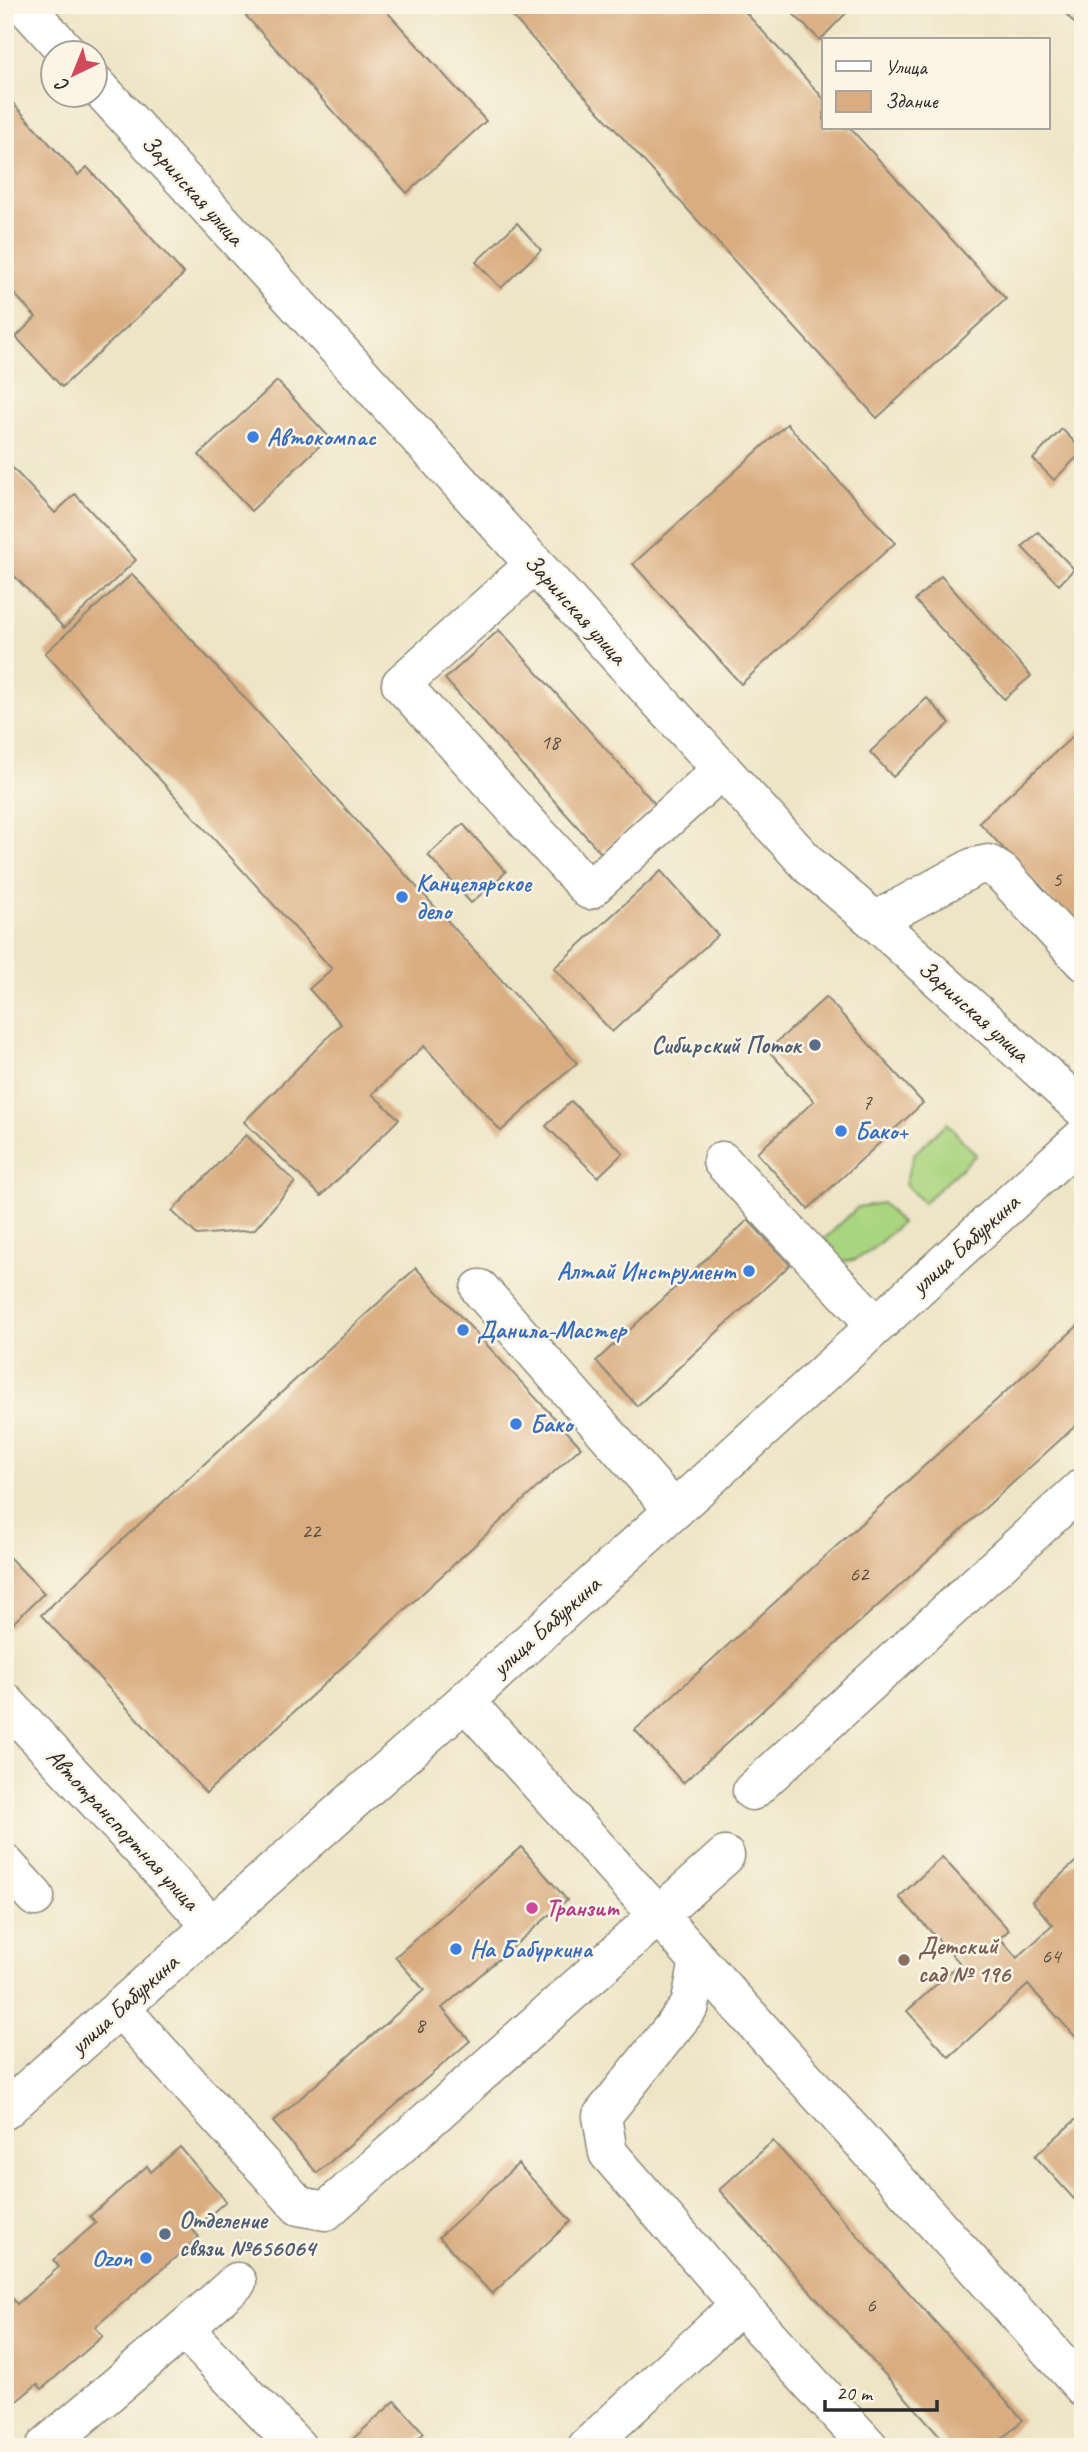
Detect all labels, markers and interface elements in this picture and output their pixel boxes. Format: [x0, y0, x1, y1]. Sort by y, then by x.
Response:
north arrow [38, 38, 108, 108]
legend [822, 38, 1050, 130]
text: Улица [885, 54, 928, 80]
text: С [50, 72, 75, 98]
text: Здание [885, 88, 939, 114]
street label: Заринская улица [135, 128, 252, 253]
place label: Автокомпас [267, 422, 377, 452]
marker: Автокомпас [245, 429, 261, 445]
street label: Заринская улица [518, 547, 635, 672]
house number: 18 [541, 729, 562, 755]
house number: 5 [1052, 866, 1063, 892]
place label: Канцелярское дело [416, 868, 532, 926]
marker: Канцелярское дело [394, 889, 410, 905]
street label: Заринская улица [912, 953, 1037, 1070]
place label: Сибирский Поток [652, 1030, 803, 1060]
marker: Сибирский Поток [807, 1037, 823, 1053]
house number: 7 [862, 1089, 873, 1115]
place label: Бако+ [855, 1116, 909, 1146]
marker: Бако+ [833, 1123, 849, 1139]
street label: улица Бабуркина [903, 1186, 1027, 1302]
place label: Алтай Инструмент [557, 1256, 737, 1286]
marker: Алтай Инструмент [741, 1263, 757, 1279]
place label: Данила-Мастер [477, 1315, 628, 1345]
marker: Данила-Мастер [455, 1322, 471, 1338]
place label: Бако [530, 1409, 575, 1439]
marker: Бако [508, 1416, 524, 1432]
house number: 22 [302, 1518, 322, 1544]
house number: 62 [850, 1561, 870, 1587]
street label: улица Бабуркина [484, 1568, 608, 1684]
street label: Автотранспортная улица [40, 1742, 207, 1917]
place label: Транзит [546, 1893, 620, 1923]
marker: Транзит [524, 1900, 540, 1916]
place label: Детский сад № 196 [918, 1931, 1012, 1989]
place label: На Бабуркина [470, 1934, 593, 1964]
marker: На Бабуркина [448, 1941, 464, 1957]
house number: 64 [1042, 1943, 1063, 1969]
street label: улица Бабуркина [62, 1946, 186, 2062]
marker: Детский сад № 196 [896, 1952, 912, 1968]
house number: 8 [415, 2012, 427, 2038]
place label: Отделение связи №656064 [179, 2205, 318, 2263]
marker: Отделение связи №656064 [157, 2226, 173, 2242]
place label: Ozon [92, 2243, 133, 2273]
marker: Ozon [138, 2250, 154, 2266]
house number: 6 [866, 2292, 876, 2318]
scale bar [825, 2368, 937, 2412]
text: 20 m [836, 2380, 874, 2406]

